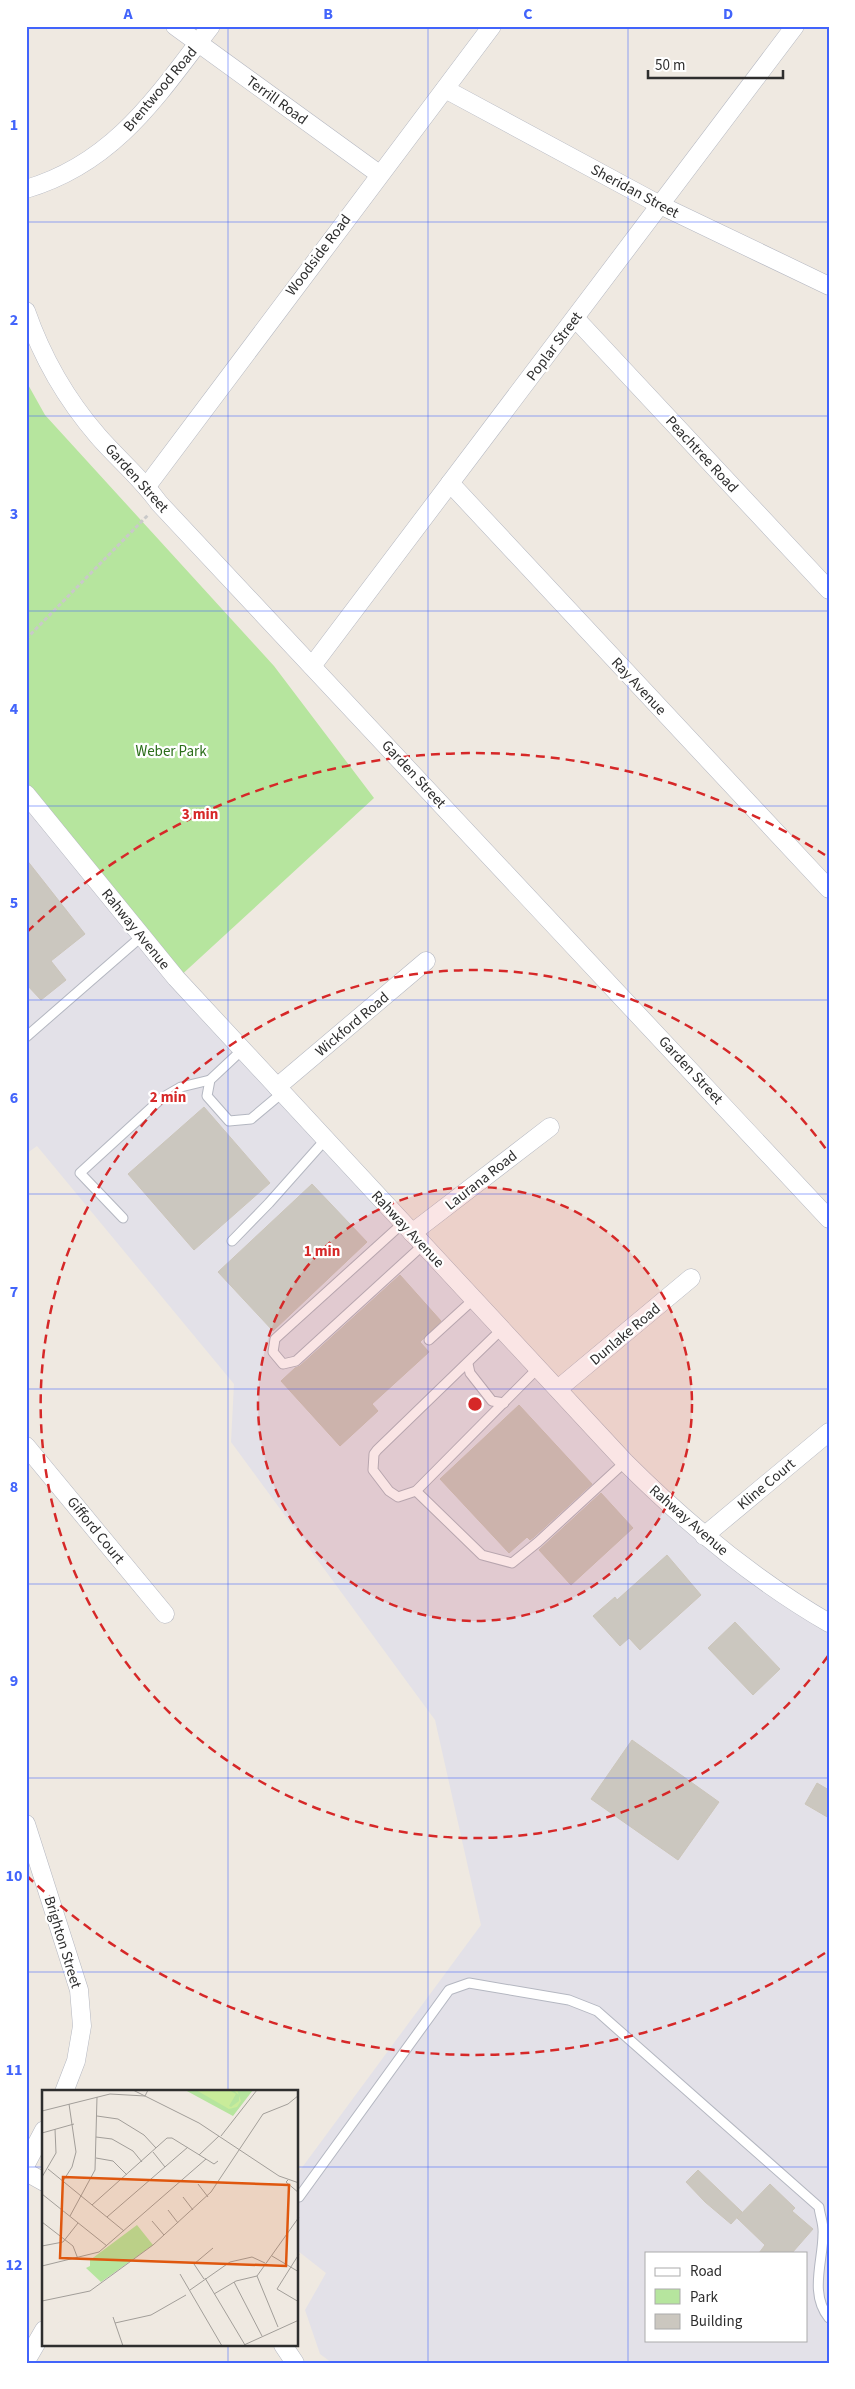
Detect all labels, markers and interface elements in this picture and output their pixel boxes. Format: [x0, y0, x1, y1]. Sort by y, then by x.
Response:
text: A [122, 3, 133, 25]
text: B [323, 3, 333, 25]
text: C [523, 3, 533, 25]
text: D [723, 3, 733, 25]
street label: Brentwood Road [119, 42, 202, 136]
scale bar [648, 48, 782, 80]
text: 50 m [655, 55, 685, 76]
street label: Terrill Road [242, 71, 312, 130]
text: 1 [10, 114, 18, 136]
street label: Sheridan Street [587, 159, 683, 224]
street label: Woodside Road [281, 210, 356, 300]
street label: Poplar Street [521, 307, 587, 385]
text: 2 [10, 309, 18, 331]
street label: Peachtree Road [660, 411, 743, 497]
street label: Garden Street [100, 439, 173, 517]
text: 3 [10, 503, 18, 525]
street label: Ray Avenue [606, 653, 671, 720]
text: 4 [10, 698, 19, 720]
street label: Garden Street [376, 736, 451, 813]
park label: Weber Park [135, 741, 207, 762]
text: 3 min [182, 804, 218, 825]
street label: Rahway Avenue [96, 884, 175, 974]
text: 5 [10, 892, 18, 914]
street label: Wickford Road [311, 987, 394, 1062]
street label: Garden Street [653, 1032, 728, 1109]
text: 6 [10, 1087, 18, 1109]
text: 2 min [150, 1087, 186, 1108]
street label: Laurana Road [441, 1146, 522, 1215]
street label: Rahway Avenue [366, 1186, 449, 1273]
text: 1 min [304, 1241, 340, 1262]
text: 7 [10, 1281, 18, 1303]
street label: Dunlake Road [585, 1298, 665, 1370]
centre of rings [466, 1395, 484, 1413]
street label: Kline Court [733, 1454, 800, 1515]
text: 8 [10, 1476, 18, 1498]
street label: Rahway Avenue [645, 1480, 733, 1561]
street label: Gifford Court [62, 1492, 129, 1568]
text: 9 [10, 1670, 18, 1692]
text: 10 [6, 1865, 22, 1887]
street label: Brighton Street [39, 1894, 86, 1991]
text: 11 [6, 2059, 22, 2081]
inset map [42, 2090, 299, 2346]
legend [645, 2252, 808, 2342]
text: 12 [6, 2254, 22, 2276]
text: Road [690, 2261, 722, 2282]
text: Park [690, 2287, 719, 2308]
text: Building [690, 2311, 743, 2332]

